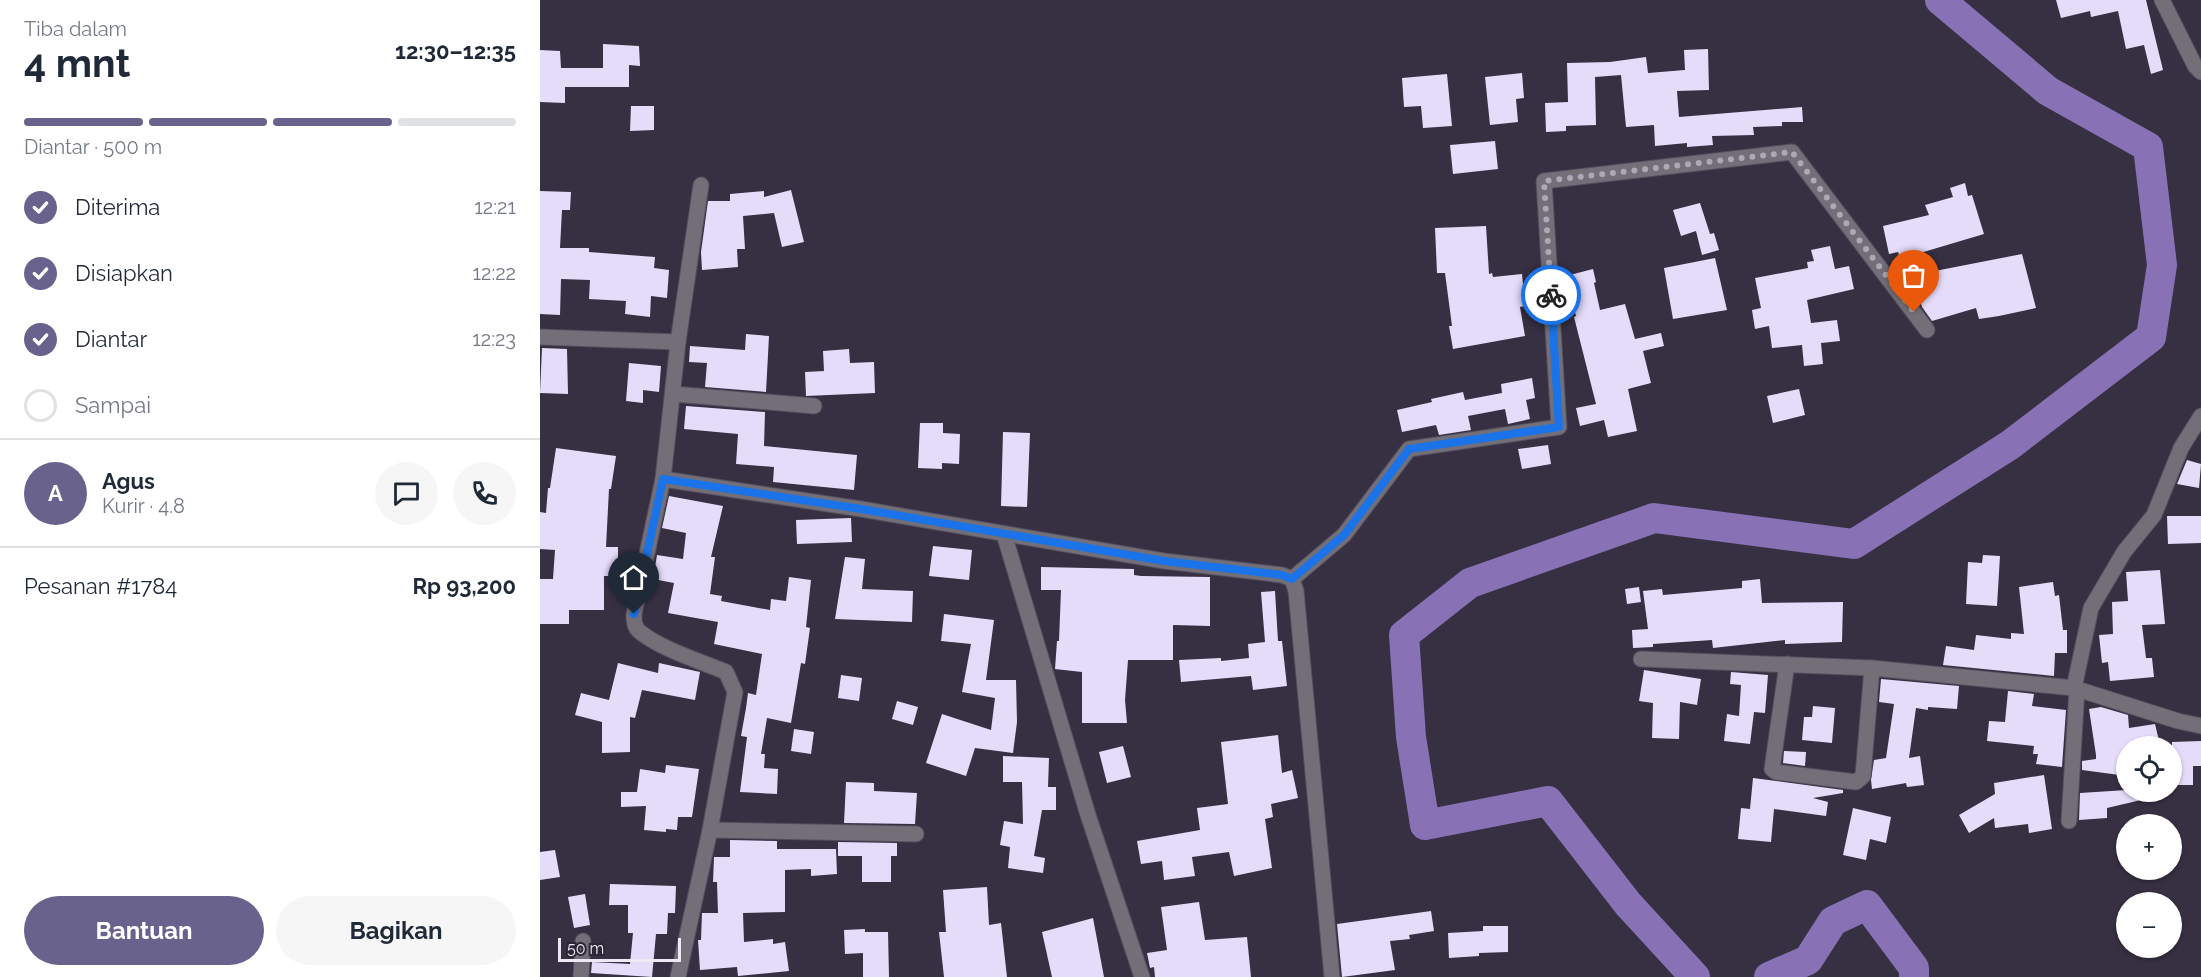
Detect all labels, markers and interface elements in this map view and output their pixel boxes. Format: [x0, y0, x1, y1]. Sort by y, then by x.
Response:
text: Tiba dalam [24, 17, 127, 41]
text: 12:30–12:35 [395, 38, 516, 64]
text: 4 mnt [24, 40, 130, 86]
text: Diantar · 500 m [24, 135, 162, 159]
icon: check [24, 191, 57, 224]
text: Diterima [75, 194, 160, 220]
text: 12:21 [474, 195, 516, 219]
pin [1888, 250, 1939, 312]
icon: check [24, 257, 57, 290]
icon: bag [1897, 259, 1930, 292]
text: Disiapkan [75, 260, 173, 286]
text: 12:22 [472, 261, 516, 285]
courier [1521, 265, 1581, 325]
icon: bike [1535, 279, 1568, 312]
icon: check [24, 323, 57, 356]
text: Diantar [75, 326, 147, 352]
text: 12:23 [472, 327, 516, 351]
text: Sampai [75, 392, 151, 418]
button: chat [375, 462, 438, 525]
button: phone [453, 462, 516, 525]
text: Agus [102, 468, 155, 494]
text: A [48, 480, 63, 506]
text: Kurir · 4.8 [102, 494, 185, 518]
pin [608, 552, 659, 614]
icon: home [617, 561, 650, 594]
text: Pesanan #1784 [24, 573, 177, 599]
text: Rp 93,200 [412, 573, 516, 599]
map controls [2116, 736, 2182, 958]
button: locate [2116, 736, 2182, 802]
button: + [2116, 814, 2182, 880]
button: − [2116, 892, 2182, 958]
button: Bantuan [24, 896, 264, 965]
button: Bagikan [276, 896, 516, 965]
scale bar [558, 935, 681, 962]
text: 50 m [567, 939, 604, 958]

